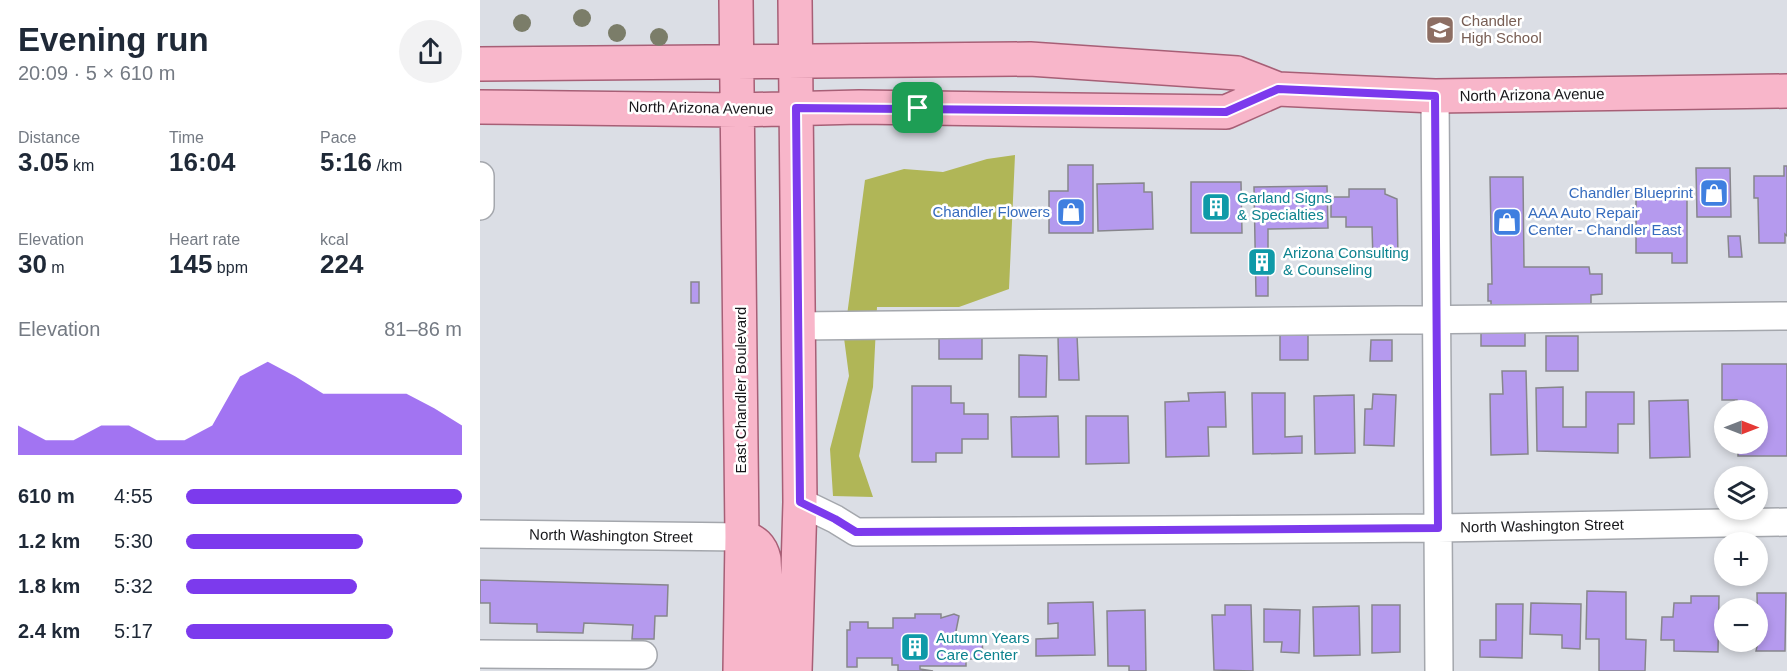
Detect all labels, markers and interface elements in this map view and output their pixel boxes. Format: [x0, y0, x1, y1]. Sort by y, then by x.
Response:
place label: Chandler High School [1461, 12, 1542, 46]
school or university icon: Chandler High School [1424, 14, 1456, 46]
button: share [399, 20, 462, 83]
text: Evening run [18, 21, 209, 58]
text: 20:09 · 5 × 610 m [18, 62, 175, 84]
pin [892, 82, 943, 133]
street label: North Arizona Avenue [1459, 85, 1605, 104]
icon: arrive [901, 91, 934, 124]
street label: North Arizona Avenue [628, 98, 774, 117]
text: Distance [18, 129, 80, 146]
text: Time [169, 129, 204, 146]
text: Pace [320, 129, 356, 146]
text: 3.05 [18, 147, 69, 177]
text: 16:04 [169, 147, 236, 177]
text: 5:16 [320, 147, 372, 177]
text: km [69, 157, 94, 174]
text: /km [372, 157, 402, 174]
shop icon: Chandler Blueprint [1698, 177, 1730, 209]
place label: Chandler Blueprint [1569, 184, 1694, 201]
place label: Garland Signs & Specialties [1237, 189, 1332, 223]
building icon: Garland Signs & Specialties [1200, 191, 1232, 223]
shop icon: Chandler Flowers [1055, 196, 1087, 228]
place label: Chandler Flowers [932, 203, 1050, 220]
place label: AAA Auto Repair Center - Chandler East [1528, 204, 1682, 238]
shop icon: AAA Auto Repair Center - Chandler East [1491, 206, 1523, 238]
text: Elevation [18, 231, 84, 248]
text: Heart rate [169, 231, 240, 248]
text: kcal [320, 231, 348, 248]
place label: Arizona Consulting & Counseling [1283, 244, 1409, 278]
building icon: Arizona Consulting & Counseling [1246, 246, 1278, 278]
text: 30 [18, 249, 47, 279]
text: 145 [169, 249, 212, 279]
text: 224 [320, 249, 363, 279]
text: m [47, 259, 65, 276]
text: bpm [212, 259, 248, 276]
street label: East Chandler Boulevard [732, 307, 749, 473]
text: Elevation [18, 318, 100, 340]
text: 81–86 m [384, 318, 462, 340]
north arrow [1714, 400, 1768, 454]
map controls [1714, 400, 1768, 652]
button: layers [1714, 466, 1768, 520]
text: 610 m [18, 485, 75, 507]
text: 4:55 [114, 485, 153, 507]
street label: North Washington Street [1460, 516, 1625, 535]
street label: North Washington Street [529, 526, 694, 545]
text: 1.2 km [18, 530, 80, 552]
text: 5:30 [114, 530, 153, 552]
button: + [1714, 532, 1768, 586]
text: 1.8 km [18, 575, 80, 597]
text: 5:32 [114, 575, 153, 597]
button: − [1714, 598, 1768, 652]
text: 2.4 km [18, 620, 80, 642]
text: 5:17 [114, 620, 153, 642]
place label: Autumn Years Care Center [936, 629, 1029, 663]
building icon: Autumn Years Care Center [899, 631, 931, 663]

